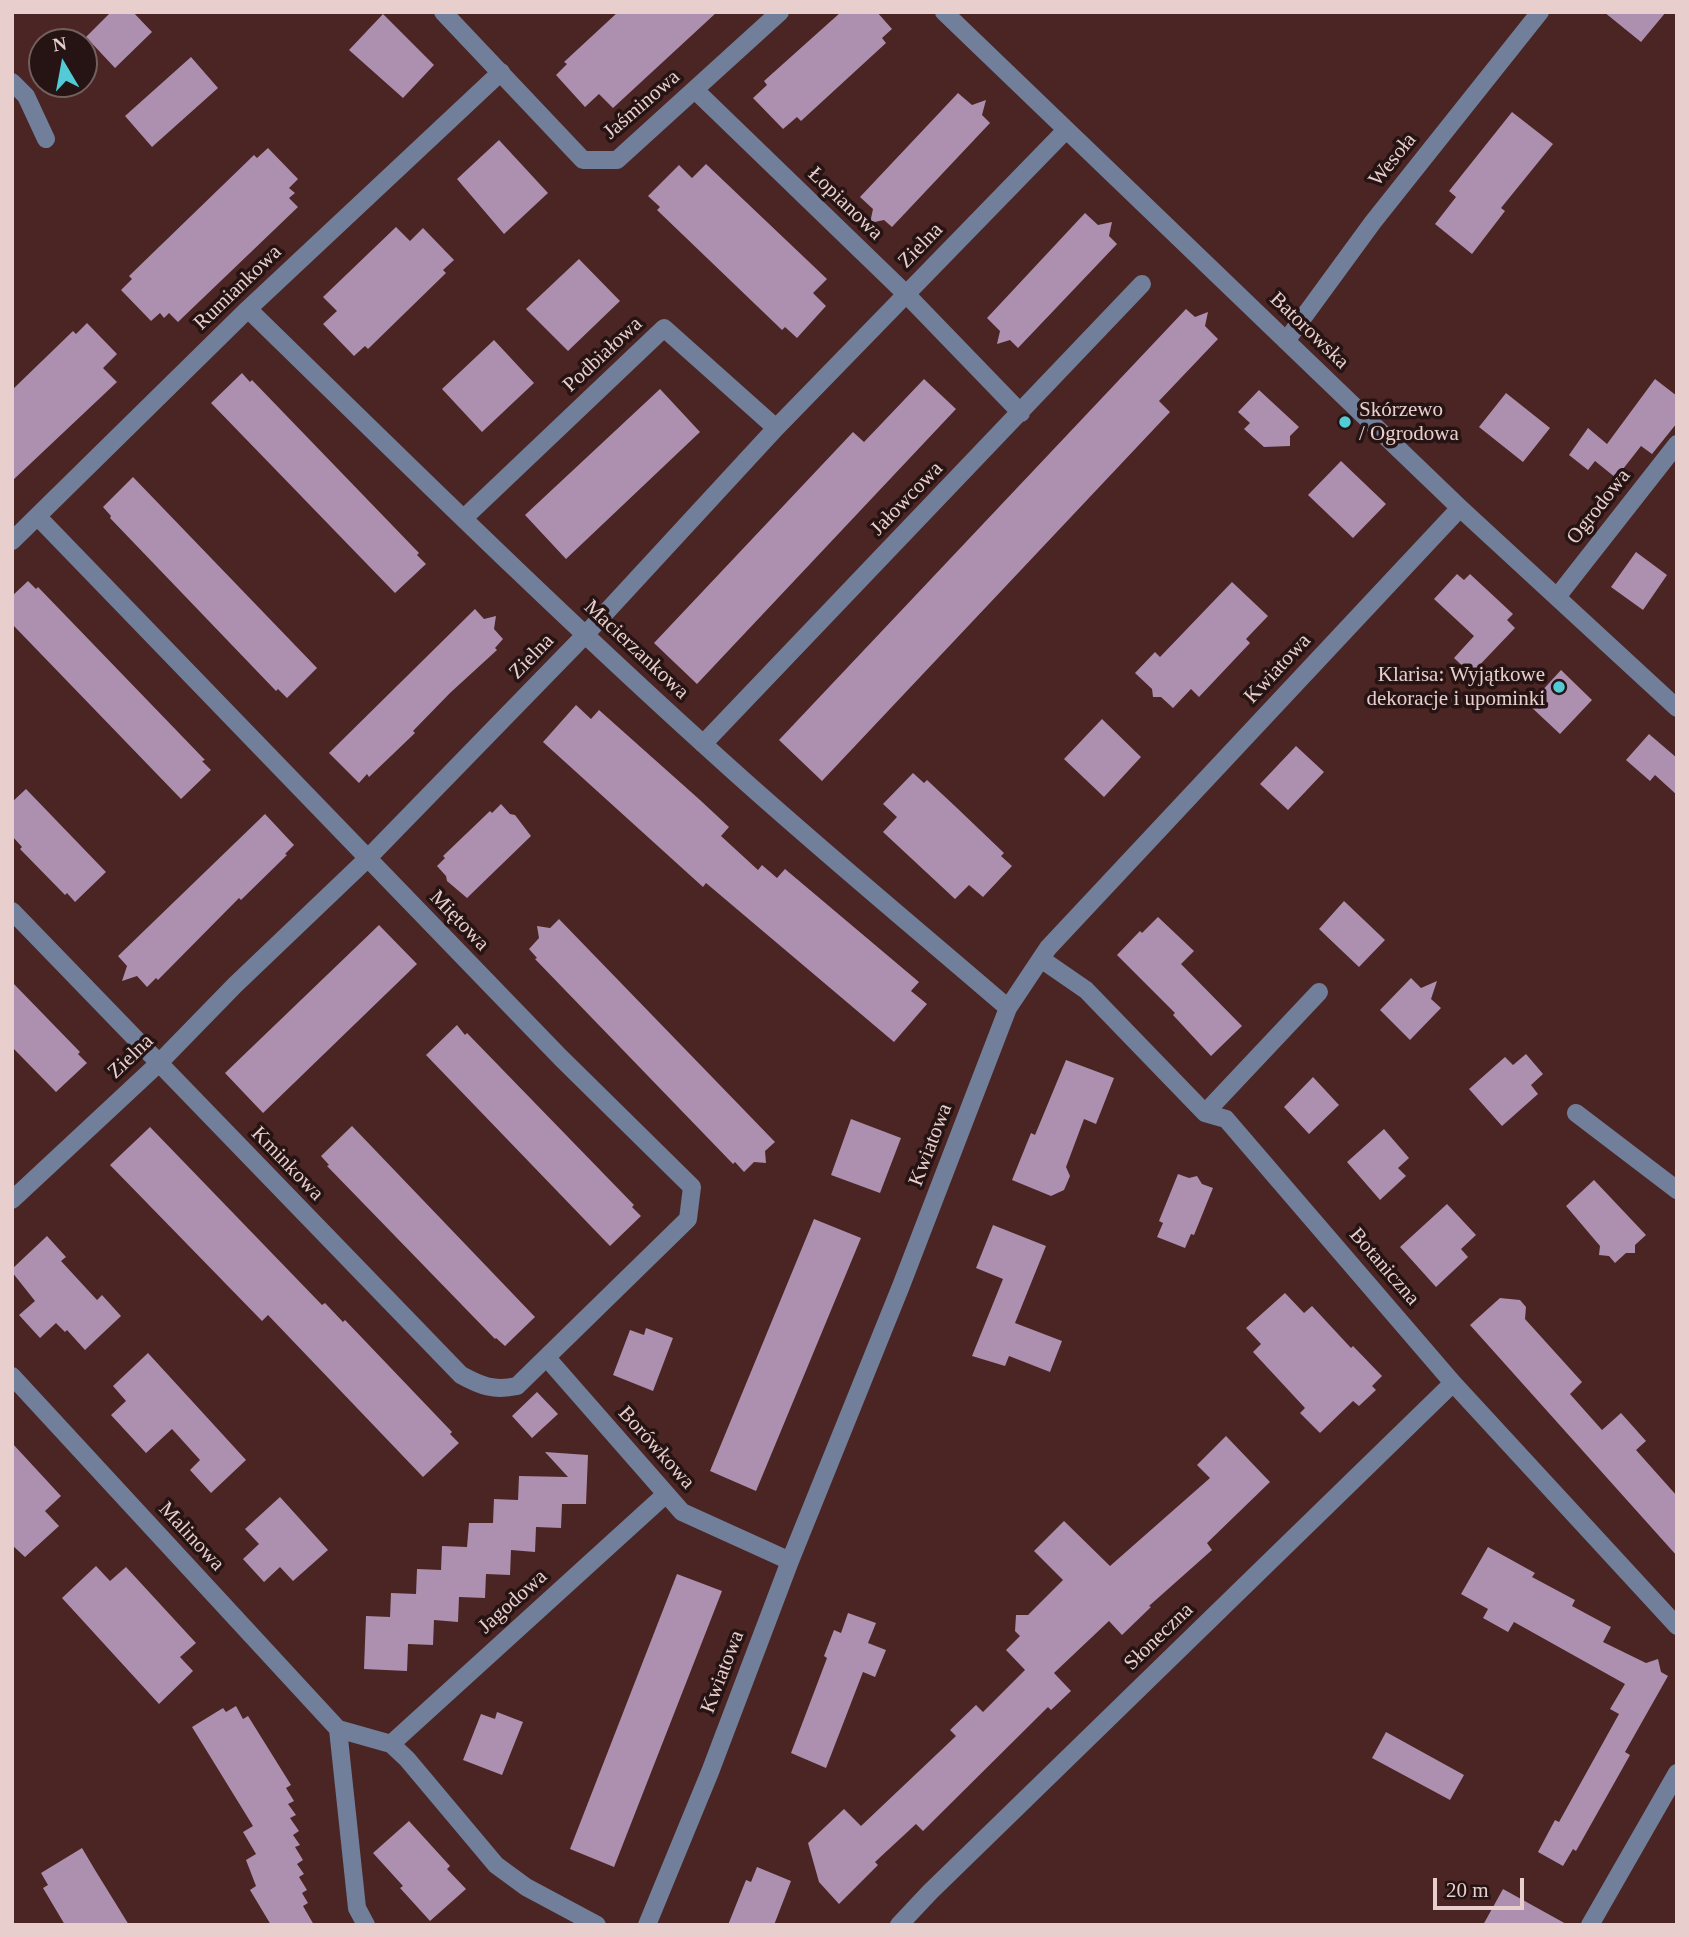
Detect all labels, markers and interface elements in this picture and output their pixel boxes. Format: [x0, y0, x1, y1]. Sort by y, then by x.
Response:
north arrow [28, 28, 98, 98]
text: N [51, 32, 68, 55]
street label: Jaśminowa [599, 65, 685, 145]
street label: Wesoła [1364, 128, 1422, 192]
street label: Łopianowa [802, 162, 888, 246]
street label: Zielna [893, 218, 949, 274]
street label: Rumiankowa [189, 240, 287, 336]
street label: Batorowska [1264, 287, 1354, 375]
street label: Podbiałowa [558, 312, 648, 398]
place label: Skórzewo / Ogrodowa [1359, 397, 1459, 447]
marker: Skórzewo / Ogrodowa [1337, 414, 1353, 430]
street label: Jałowcowa [866, 457, 948, 541]
street label: Ogrodowa [1562, 464, 1636, 550]
street label: Macierzankowa [578, 595, 694, 705]
street label: Zielna [504, 629, 560, 685]
street label: Kwiatowa [1239, 629, 1317, 709]
place label: Klarisa: Wyjątkowe dekoracje i upominki [1367, 662, 1545, 712]
marker: Klarisa: Wyjątkowe dekoracje i upominki [1551, 679, 1567, 695]
street label: Miętowa [424, 885, 494, 957]
street label: Zielna [103, 1029, 159, 1085]
street label: Kwiatowa [904, 1100, 958, 1190]
street label: Kminkowa [246, 1122, 328, 1206]
street label: Botaniczna [1344, 1223, 1424, 1311]
street label: Borówkowa [612, 1401, 700, 1495]
street label: Malinowa [153, 1497, 229, 1577]
street label: Jagodowa [473, 1565, 553, 1639]
street label: Słoneczna [1119, 1598, 1199, 1676]
street label: Kwiatowa [696, 1627, 750, 1717]
scale bar [1437, 1864, 1528, 1908]
text: 20 m [1446, 1878, 1489, 1902]

